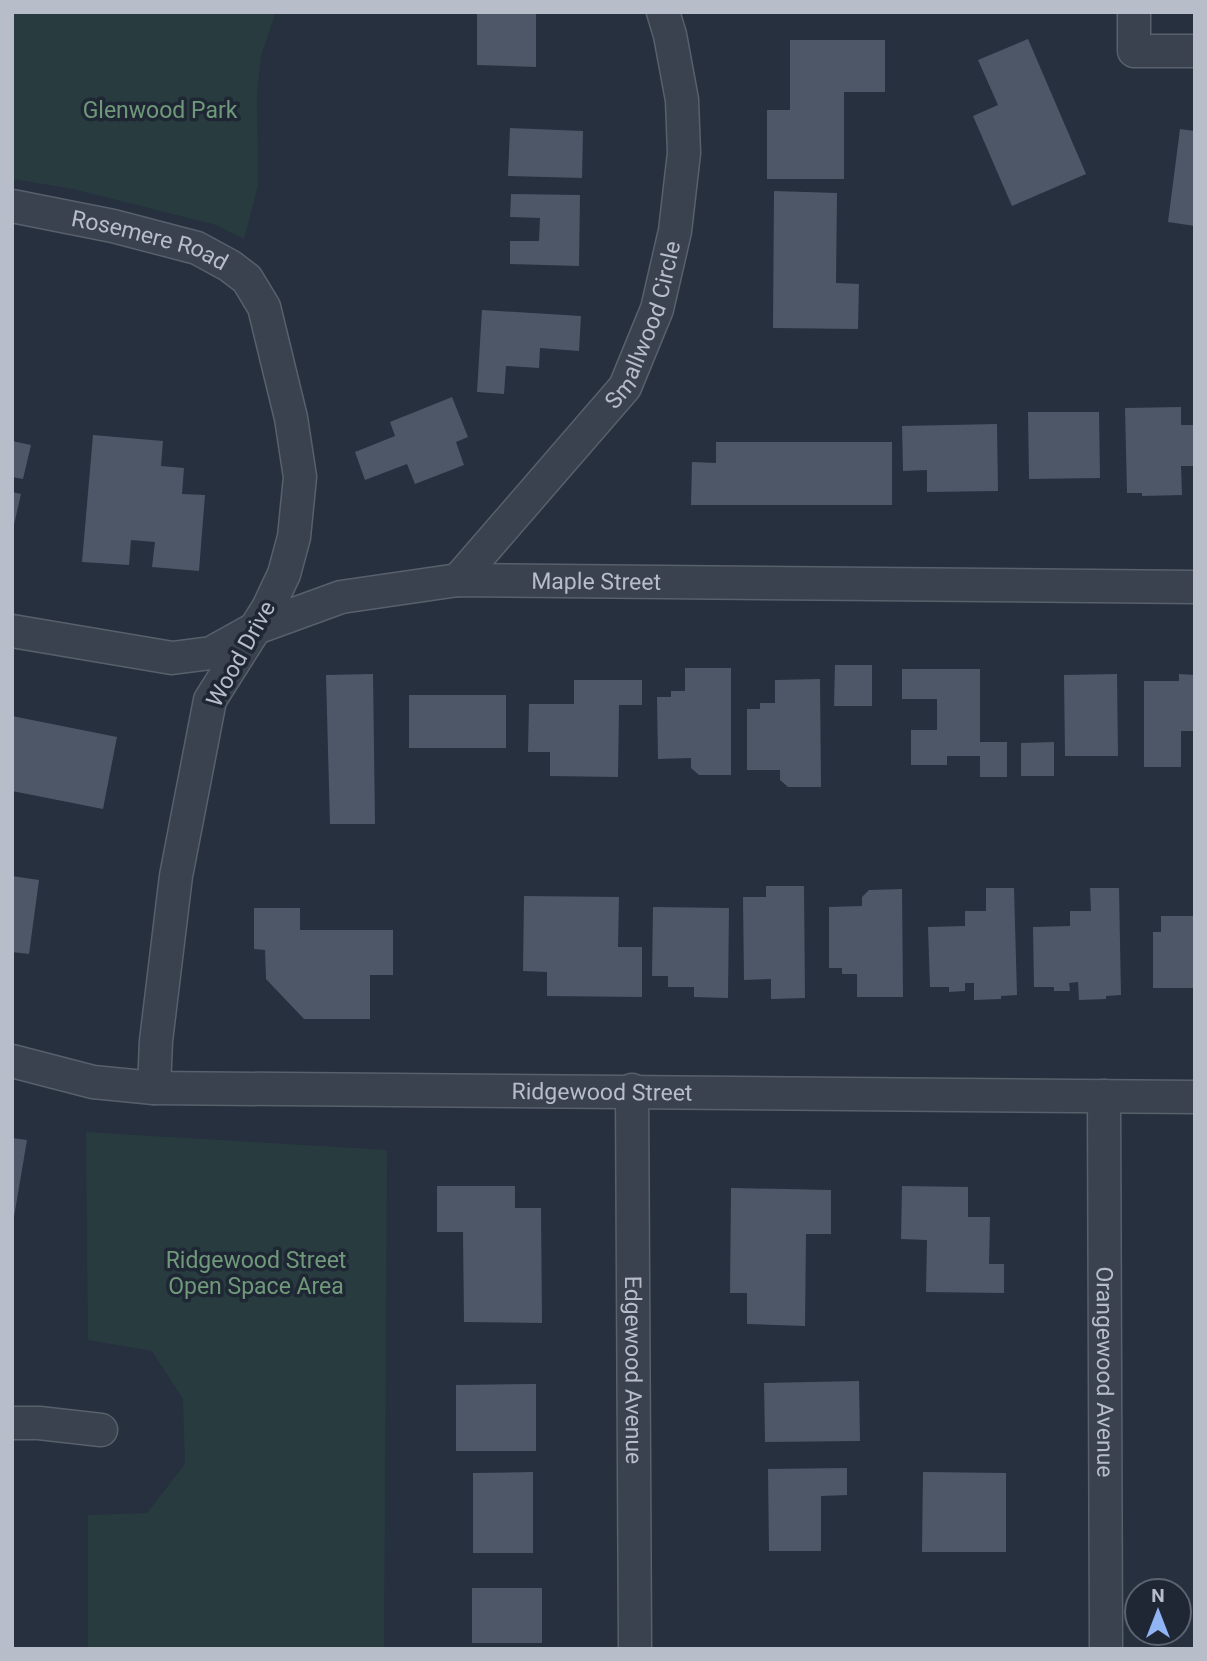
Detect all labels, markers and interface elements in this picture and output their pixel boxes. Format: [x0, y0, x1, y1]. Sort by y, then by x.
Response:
park label: Glenwood Park [83, 97, 238, 124]
street label: Rosemere Road [69, 205, 233, 276]
street label: Smallwood Circle [599, 238, 686, 414]
street label: Maple Street [531, 567, 661, 595]
street label: Wood Drive [201, 596, 281, 712]
street label: Ridgewood Street [511, 1078, 693, 1106]
park label: Ridgewood Street Open Space Area [166, 1247, 346, 1300]
street label: Orangewood Avenue [1091, 1266, 1119, 1478]
street label: Edgewood Avenue [619, 1276, 648, 1464]
north arrow [1123, 1577, 1193, 1647]
text: N [1151, 1584, 1165, 1607]

